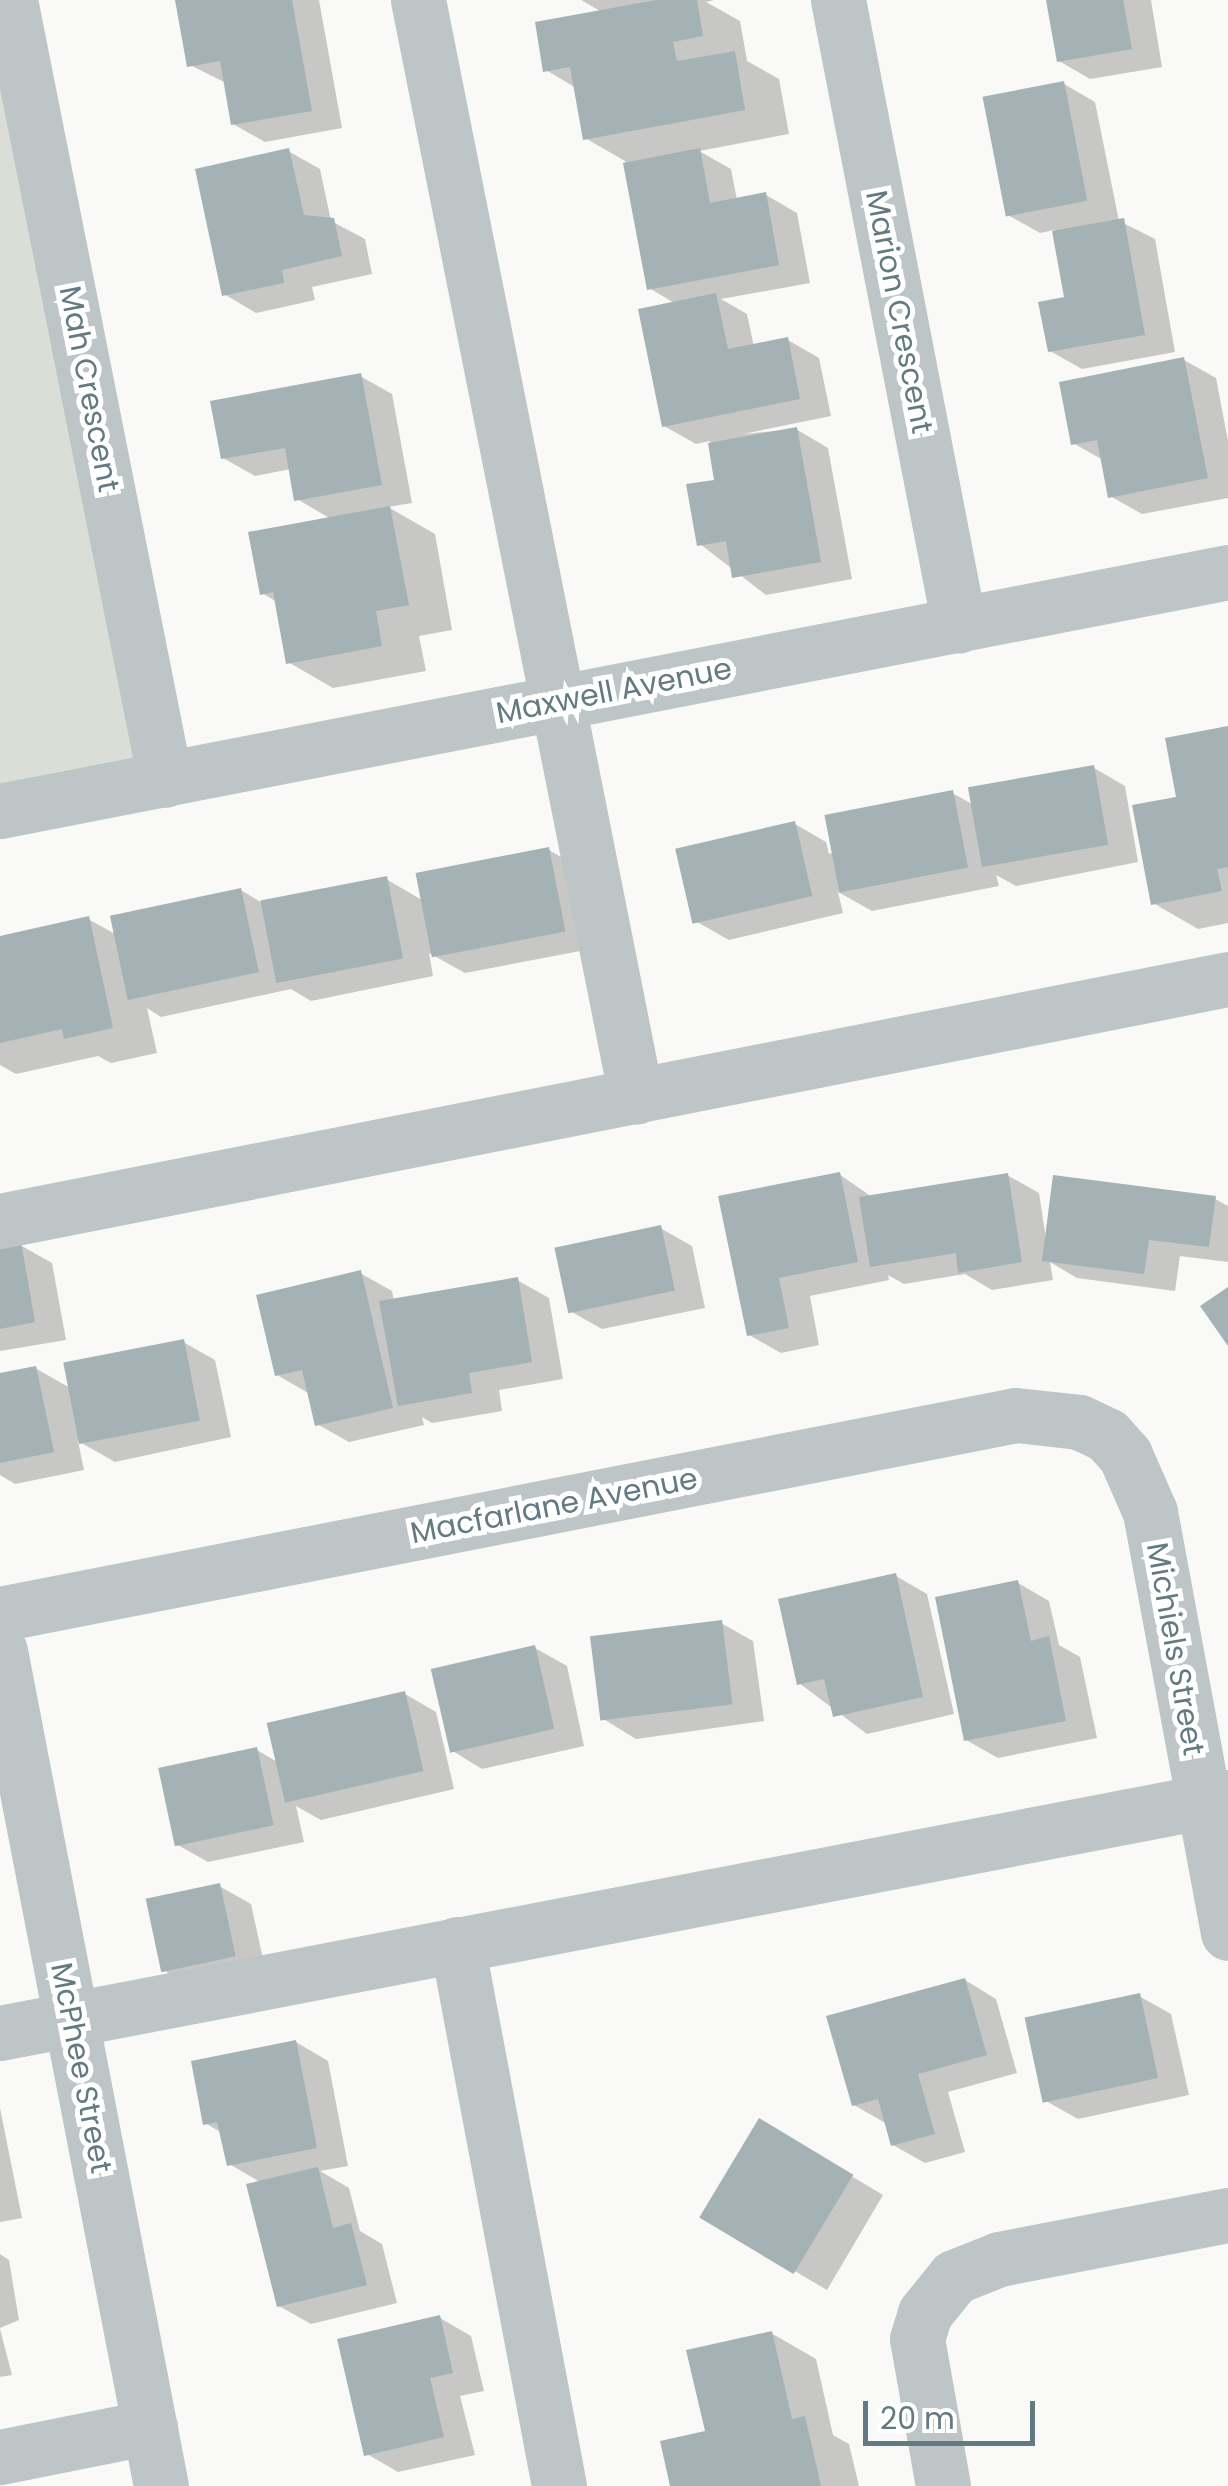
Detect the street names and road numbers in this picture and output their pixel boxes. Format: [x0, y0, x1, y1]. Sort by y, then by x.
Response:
street label: Marion Crescent [858, 188, 940, 436]
street label: Mah Crescent [51, 283, 127, 495]
street label: Maxwell Avenue [493, 651, 735, 731]
street label: Macfarlane Avenue [407, 1460, 701, 1552]
street label: Michiels Street [1139, 1540, 1211, 1758]
street label: McPhee Street [43, 1960, 119, 2176]

